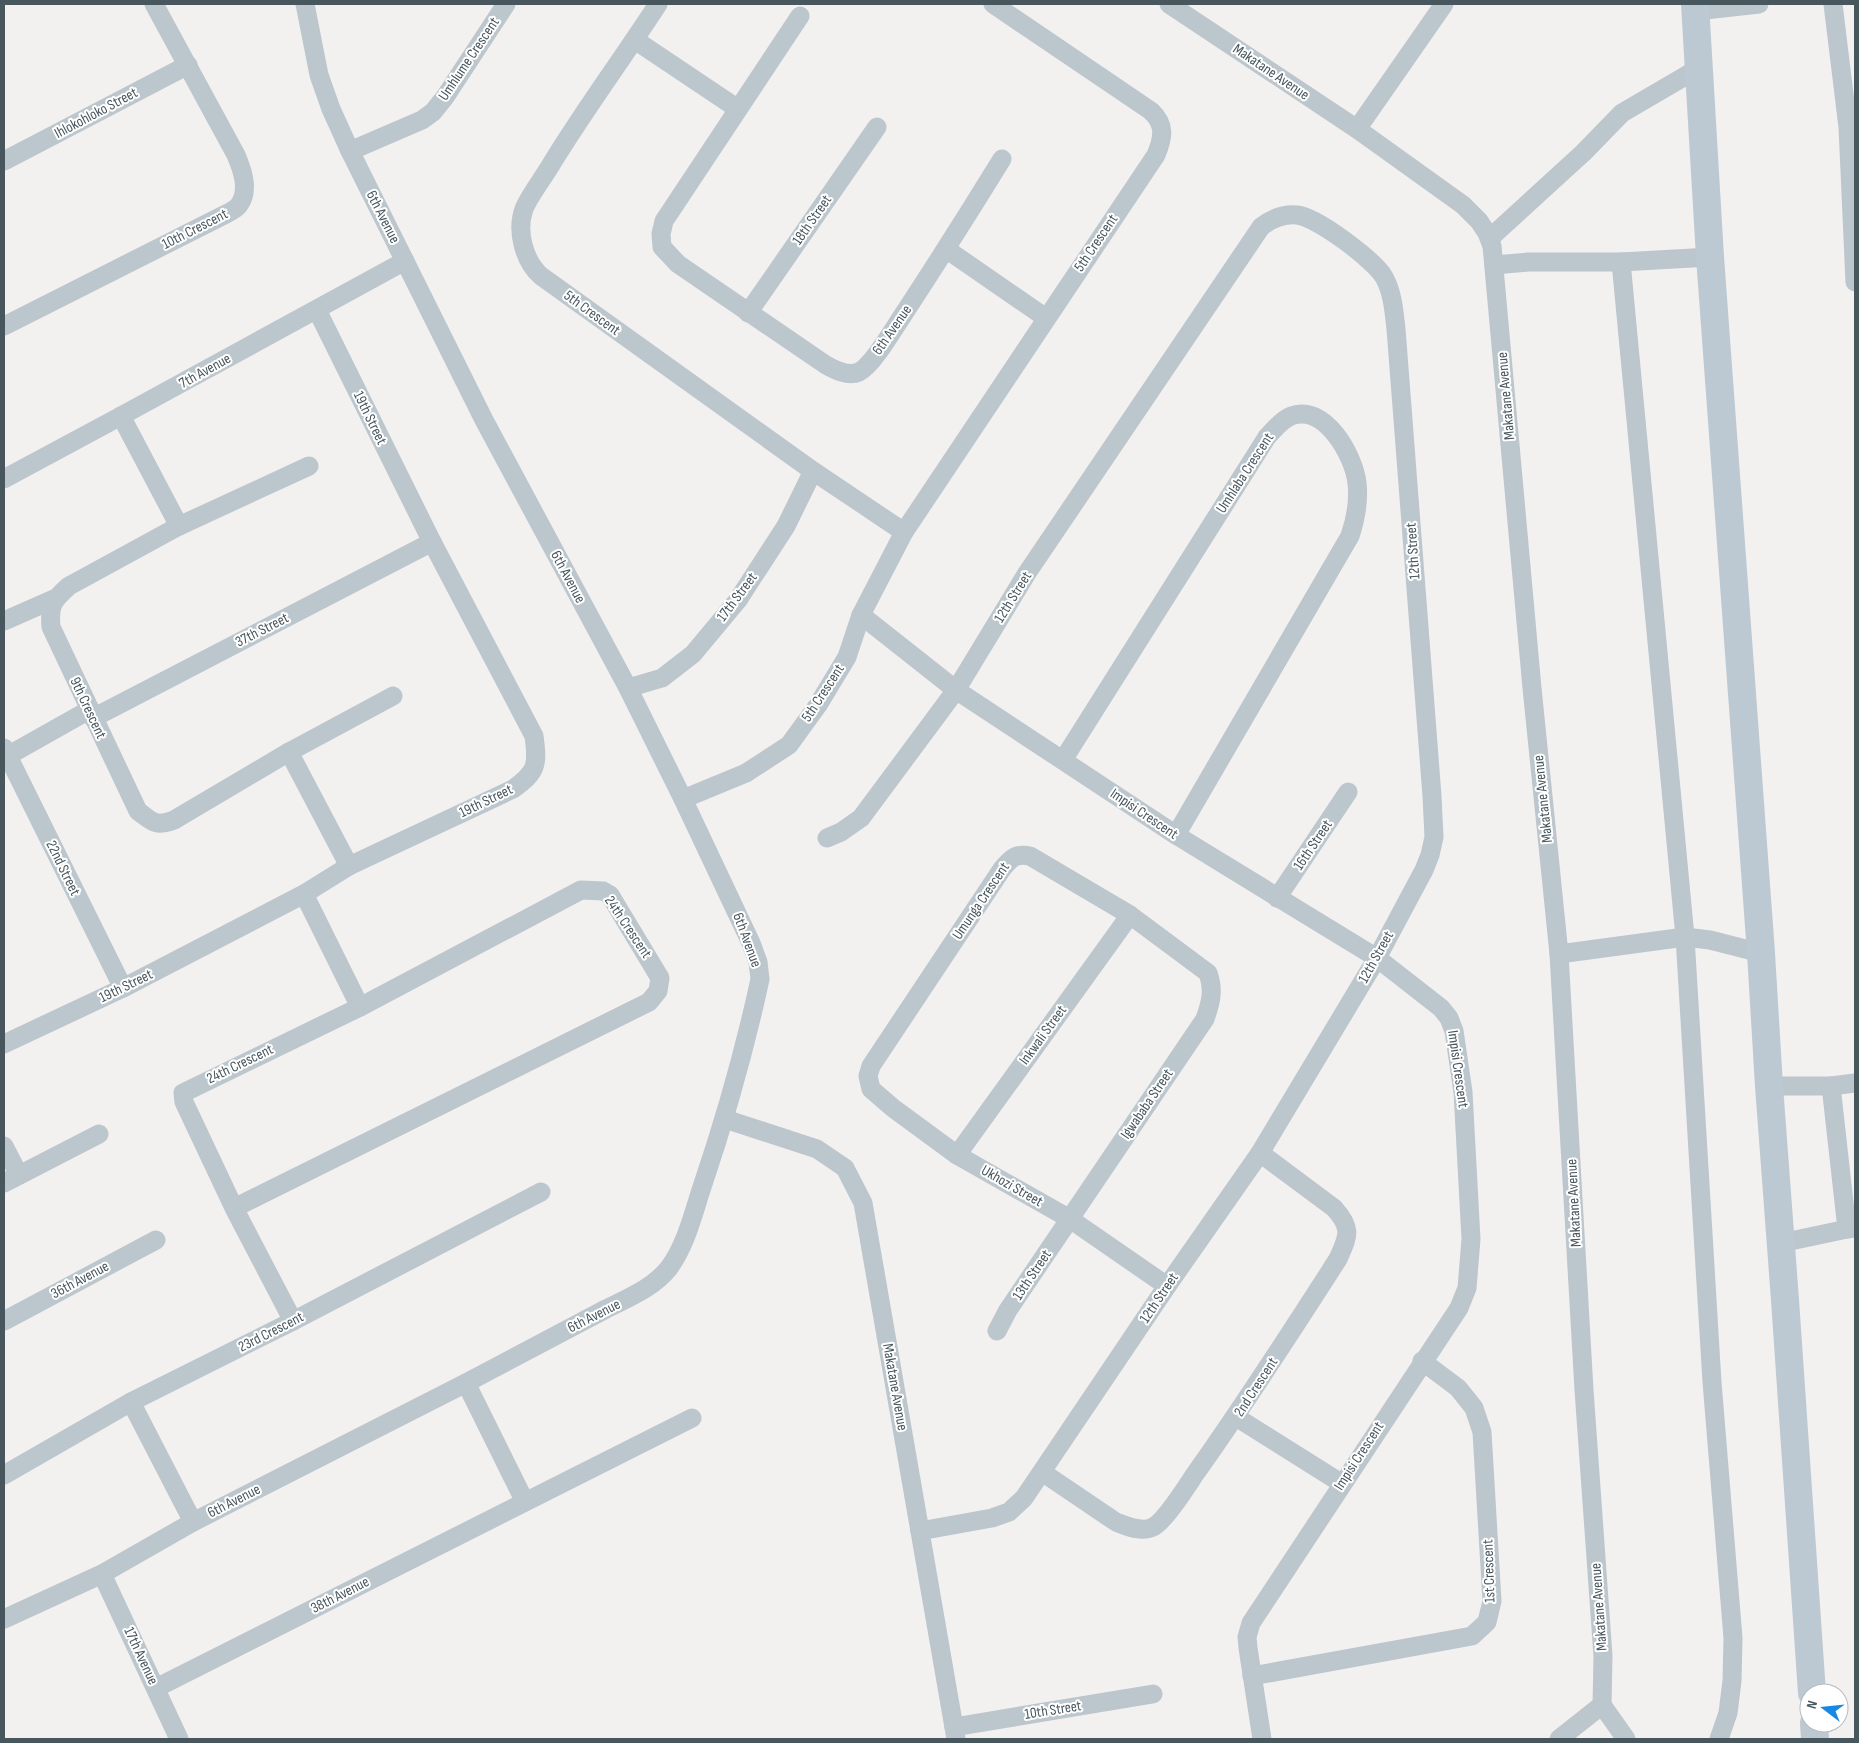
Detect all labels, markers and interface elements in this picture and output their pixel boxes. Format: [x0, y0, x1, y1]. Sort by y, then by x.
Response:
street label: Umhlume Crescent [434, 13, 504, 104]
street label: Makatane Avenue [1229, 40, 1313, 104]
street label: Ihlokohloko Street [51, 83, 141, 143]
street label: 6th Avenue [362, 187, 404, 247]
street label: 18th Street [788, 191, 836, 249]
street label: 10th Crescent [159, 204, 231, 254]
street label: 5th Crescent [1070, 210, 1122, 275]
street label: 5th Crescent [560, 286, 624, 340]
street label: 6th Avenue [868, 301, 916, 359]
street label: 7th Avenue [176, 349, 234, 393]
street label: Makatane Avenue [1493, 351, 1519, 441]
street label: 19th Street [349, 388, 391, 448]
street label: Umhlaba Crescent [1212, 429, 1278, 517]
street label: 12th Street [1402, 522, 1424, 580]
street label: 6th Avenue [546, 548, 590, 606]
street label: 17th Street [712, 568, 762, 625]
street label: 12th Street [990, 568, 1036, 626]
street label: 37th Street [232, 608, 292, 652]
street label: 5th Crescent [797, 660, 849, 726]
street label: 9th Crescent [65, 674, 111, 742]
street label: Makatane Avenue [1529, 754, 1557, 844]
street label: 19th Street [456, 780, 516, 822]
street label: Impisi Crescent [1106, 784, 1182, 844]
street label: 16th Street [1289, 816, 1337, 874]
street label: 22nd Street [42, 837, 85, 899]
street label: Umunga Crescent [948, 858, 1014, 943]
street label: 24th Crescent [600, 892, 656, 962]
street label: 6th Avenue [728, 910, 766, 970]
street label: 12th Street [1354, 927, 1398, 986]
street label: 19th Street [96, 965, 156, 1007]
street label: Inkwali Street [1015, 1001, 1071, 1069]
street label: Impisi Crescent [1443, 1029, 1473, 1109]
street label: 24th Crescent [204, 1040, 277, 1088]
street label: Igwababa Street [1117, 1065, 1178, 1143]
street label: Makatane Avenue [1562, 1159, 1586, 1247]
street label: Ukhozi Street [978, 1161, 1047, 1211]
street label: 13th Street [1008, 1246, 1056, 1304]
street label: 36th Avenue [48, 1257, 112, 1303]
street label: 12th Street [1135, 1269, 1183, 1327]
street label: 6th Avenue [564, 1295, 624, 1337]
street label: 23rd Crescent [235, 1307, 307, 1357]
street label: Makatane Avenue [878, 1342, 912, 1432]
street label: 2nd Crescent [1230, 1353, 1282, 1420]
street label: Impisi Crescent [1330, 1418, 1388, 1494]
street label: 6th Avenue [204, 1480, 264, 1522]
street label: 1st Crescent [1478, 1539, 1500, 1603]
street label: Makatane Avenue [1586, 1562, 1612, 1652]
street label: 38th Avenue [308, 1572, 372, 1618]
street label: 17th Avenue [119, 1624, 163, 1688]
north arrow [1799, 1683, 1849, 1733]
street label: 10th Street [1023, 1696, 1083, 1724]
text: N [1803, 1699, 1821, 1710]

